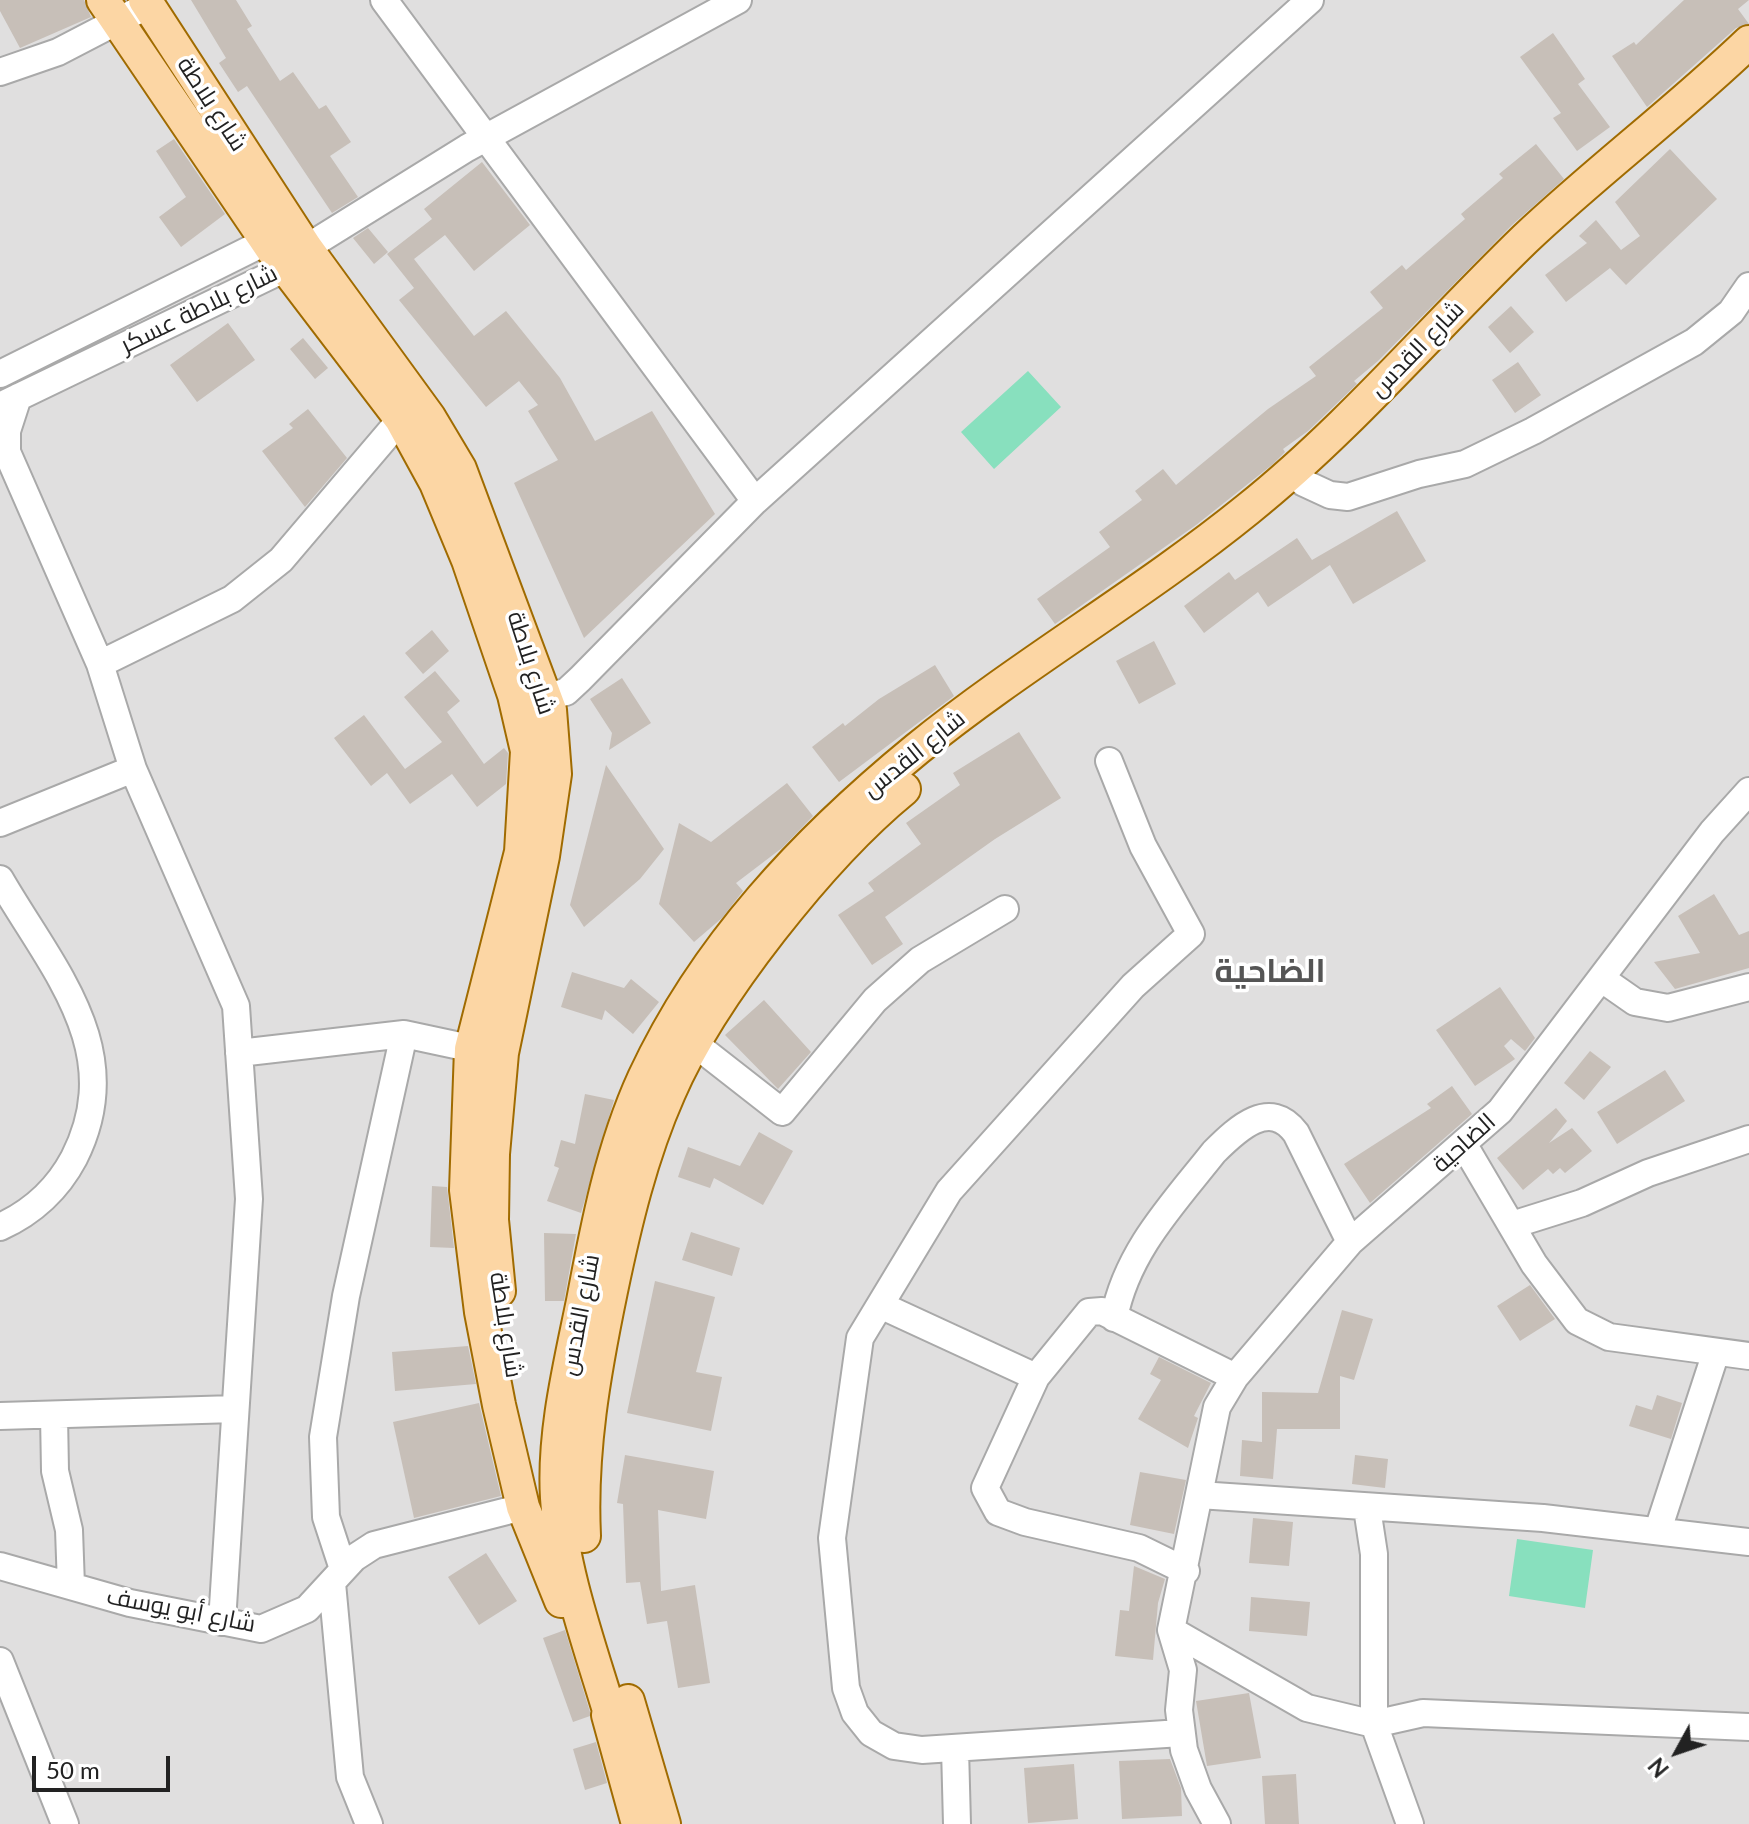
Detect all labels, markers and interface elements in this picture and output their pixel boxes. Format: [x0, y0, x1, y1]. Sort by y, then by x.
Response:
street label: شارع بلاطة [171, 51, 253, 157]
street label: شارع بلاطة عسكر [116, 259, 282, 359]
street label: شارع القدس [1364, 295, 1470, 403]
street label: شارع بلاطة [501, 608, 561, 718]
street label: شارع القدس [857, 704, 971, 804]
district label: الضاحية [1215, 953, 1325, 991]
street label: الضاحية [1427, 1107, 1501, 1179]
street label: شارع القدس [554, 1252, 606, 1378]
street label: شارع بلاطة [483, 1270, 529, 1380]
street label: شارع أبو يوسف [104, 1581, 258, 1639]
north arrow [1637, 1712, 1717, 1792]
scale bar [36, 1740, 174, 1790]
text: N [1642, 1753, 1674, 1783]
text: 50 m [46, 1755, 100, 1784]

